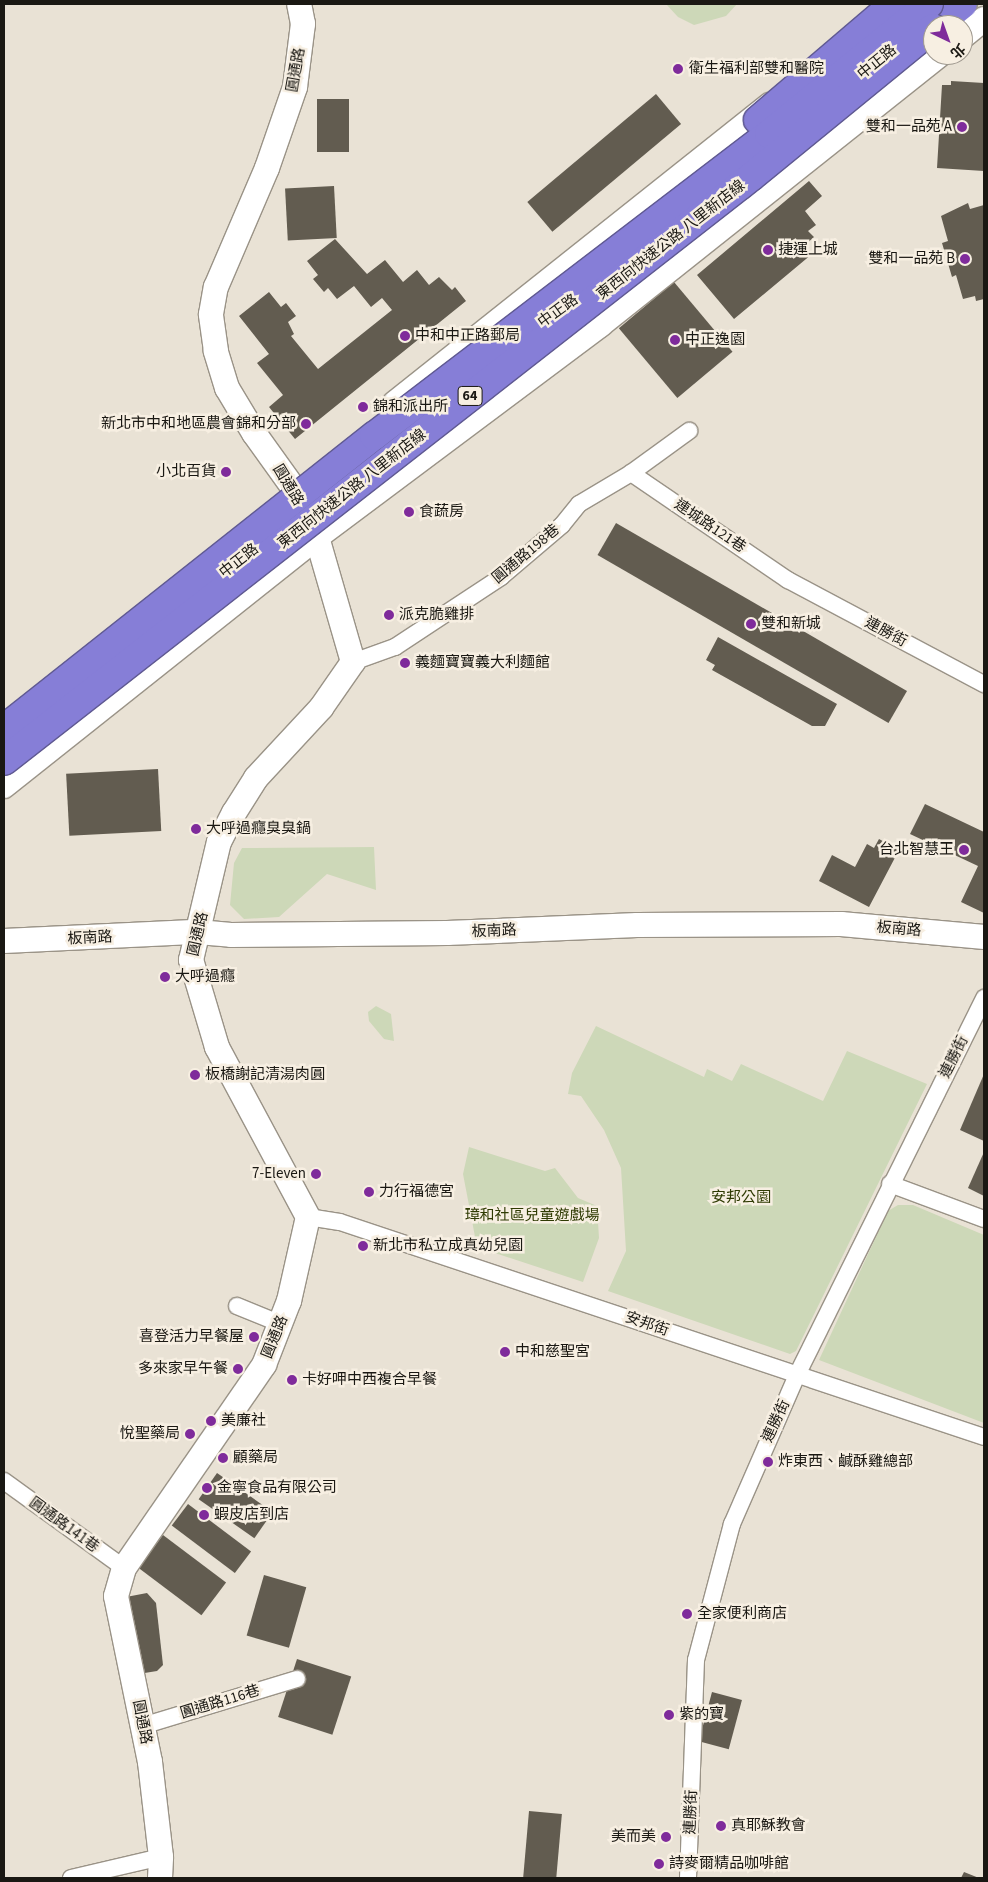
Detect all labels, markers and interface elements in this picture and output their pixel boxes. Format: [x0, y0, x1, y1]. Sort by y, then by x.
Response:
north arrow [923, 15, 973, 65]
text: 北 [945, 38, 969, 63]
street label: 中正路 [854, 41, 900, 83]
street label: 圓通路 [283, 46, 309, 94]
place label: 衛生福利部雙和醫院 [689, 60, 824, 78]
marker: 衛生福利部雙和醫院 [671, 62, 685, 76]
place label: 雙和一品苑 A [866, 118, 952, 136]
marker: 雙和一品苑 A [956, 121, 968, 133]
street label: 東西向快速公路 八里新店線 [593, 177, 749, 303]
place label: 捷運上城 [778, 241, 838, 259]
marker: 捷運上城 [762, 244, 774, 256]
place label: 雙和一品苑 B [868, 250, 955, 268]
marker: 雙和一品苑 B [959, 253, 971, 265]
street label: 中正路 [535, 290, 581, 332]
place label: 中和中正路郵局 [415, 327, 520, 345]
marker: 中和中正路郵局 [399, 330, 411, 342]
place label: 中正逸園 [685, 331, 745, 349]
marker: 中正逸園 [669, 334, 681, 346]
road number: 64 [458, 384, 482, 408]
place label: 錦和派出所 [373, 398, 448, 416]
marker: 錦和派出所 [357, 401, 369, 413]
place label: 新北市中和地區農會錦和分部 [101, 415, 296, 433]
marker: 新北市中和地區農會錦和分部 [300, 418, 312, 430]
street label: 東西向快速公路 八里新店線 [274, 426, 430, 552]
street label: 圓通路 [269, 461, 307, 509]
place label: 小北百貨 [156, 463, 216, 481]
marker: 小北百貨 [220, 466, 232, 478]
street label: 連城路121巷 [671, 496, 749, 556]
place label: 食蔬房 [419, 503, 464, 521]
marker: 食蔬房 [403, 506, 415, 518]
street label: 圓通路198巷 [489, 521, 563, 587]
street label: 中正路 [216, 540, 262, 582]
place label: 派克脆雞排 [399, 606, 474, 624]
marker: 派克脆雞排 [383, 609, 395, 621]
street label: 連勝街 [862, 613, 910, 651]
place label: 雙和新城 [761, 615, 821, 633]
marker: 雙和新城 [745, 618, 757, 630]
place label: 義麵寶寶義大利麵館 [415, 654, 550, 672]
marker: 義麵寶寶義大利麵館 [399, 657, 411, 669]
place label: 大呼過癮臭臭鍋 [206, 820, 311, 838]
marker: 大呼過癮臭臭鍋 [190, 823, 202, 835]
place label: 台北智慧王 [879, 841, 954, 859]
marker: 台北智慧王 [958, 844, 970, 856]
street label: 圓通路 [184, 910, 212, 958]
street label: 板南路 [876, 918, 922, 940]
street label: 板南路 [471, 921, 517, 941]
street label: 板南路 [67, 928, 113, 948]
place label: 大呼過癮 [175, 968, 235, 986]
marker: 大呼過癮 [159, 971, 171, 983]
street label: 連勝街 [936, 1033, 972, 1081]
place label: 板橋謝記清湯肉圓 [205, 1066, 325, 1084]
marker: 板橋謝記清湯肉圓 [189, 1069, 201, 1081]
place label: 7-Eleven [252, 1165, 306, 1183]
marker: 7-Eleven [310, 1168, 322, 1180]
place label: 力行福德宮 [379, 1183, 454, 1201]
marker: 力行福德宮 [363, 1186, 375, 1198]
park label: 安邦公園 [711, 1189, 771, 1207]
park label: 璋和社區兒童遊戲場 [465, 1207, 599, 1225]
place label: 新北市私立成真幼兒園 [373, 1237, 523, 1255]
marker: 新北市私立成真幼兒園 [357, 1240, 369, 1252]
street label: 安邦街 [623, 1308, 671, 1340]
street label: 圓通路 [258, 1313, 292, 1361]
place label: 喜登活力早餐屋 [139, 1328, 244, 1346]
marker: 喜登活力早餐屋 [248, 1331, 260, 1343]
place label: 中和慈聖宮 [515, 1343, 590, 1361]
marker: 中和慈聖宮 [499, 1346, 511, 1358]
place label: 多來家早午餐 [138, 1360, 228, 1378]
marker: 多來家早午餐 [232, 1363, 244, 1375]
place label: 卡好呷中西複合早餐 [302, 1371, 437, 1389]
marker: 卡好呷中西複合早餐 [286, 1374, 298, 1386]
street label: 連勝街 [758, 1397, 794, 1445]
place label: 美廉社 [221, 1412, 266, 1430]
marker: 美廉社 [205, 1415, 217, 1427]
place label: 悅聖藥局 [120, 1425, 180, 1443]
marker: 悅聖藥局 [184, 1428, 196, 1440]
place label: 顧藥局 [233, 1449, 278, 1467]
marker: 顧藥局 [217, 1452, 229, 1464]
place label: 炸東西、鹹酥雞總部 [778, 1453, 913, 1471]
marker: 炸東西、鹹酥雞總部 [762, 1456, 774, 1468]
place label: 金寧食品有限公司 [217, 1479, 337, 1497]
marker: 金寧食品有限公司 [201, 1482, 213, 1494]
street label: 圓通路141巷 [25, 1494, 103, 1556]
place label: 蝦皮店到店 [214, 1506, 289, 1524]
marker: 蝦皮店到店 [198, 1509, 210, 1521]
place label: 全家便利商店 [697, 1605, 787, 1623]
marker: 全家便利商店 [681, 1608, 693, 1620]
street label: 圓通路116巷 [178, 1681, 262, 1723]
street label: 圓通路 [129, 1698, 155, 1746]
place label: 紫的寶 [679, 1706, 724, 1724]
marker: 紫的寶 [663, 1709, 675, 1721]
street label: 連勝街 [681, 1789, 701, 1835]
place label: 真耶穌教會 [731, 1817, 806, 1835]
marker: 真耶穌教會 [715, 1820, 727, 1832]
place label: 美而美 [611, 1828, 656, 1846]
marker: 美而美 [660, 1831, 672, 1843]
place label: 詩麥爾精品咖啡館 [669, 1855, 789, 1873]
marker: 詩麥爾精品咖啡館 [653, 1858, 665, 1870]

